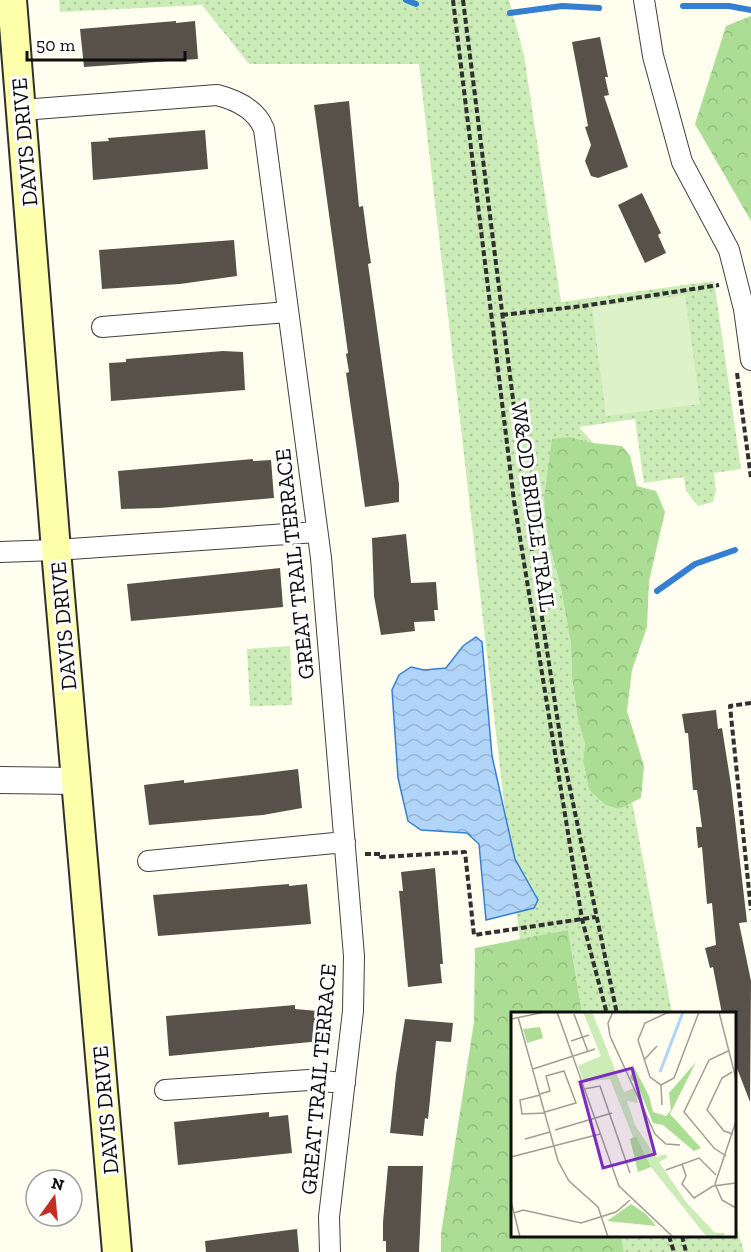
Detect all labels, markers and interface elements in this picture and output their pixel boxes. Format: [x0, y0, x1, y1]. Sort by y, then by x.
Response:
scale bar [27, 24, 184, 62]
text: 50 m [36, 34, 76, 56]
street label: DAVIS DRIVE [5, 77, 44, 207]
street label: W&OD BRIDLE TRAIL [505, 401, 562, 614]
street label: GREAT TRAIL TERRACE [269, 447, 320, 681]
street label: DAVIS DRIVE [44, 561, 83, 691]
street label: GREAT TRAIL TERRACE [295, 962, 342, 1196]
inset map [511, 1012, 736, 1237]
street label: DAVIS DRIVE [86, 1045, 125, 1175]
north arrow [24, 1168, 84, 1228]
text: N [49, 1173, 66, 1195]

